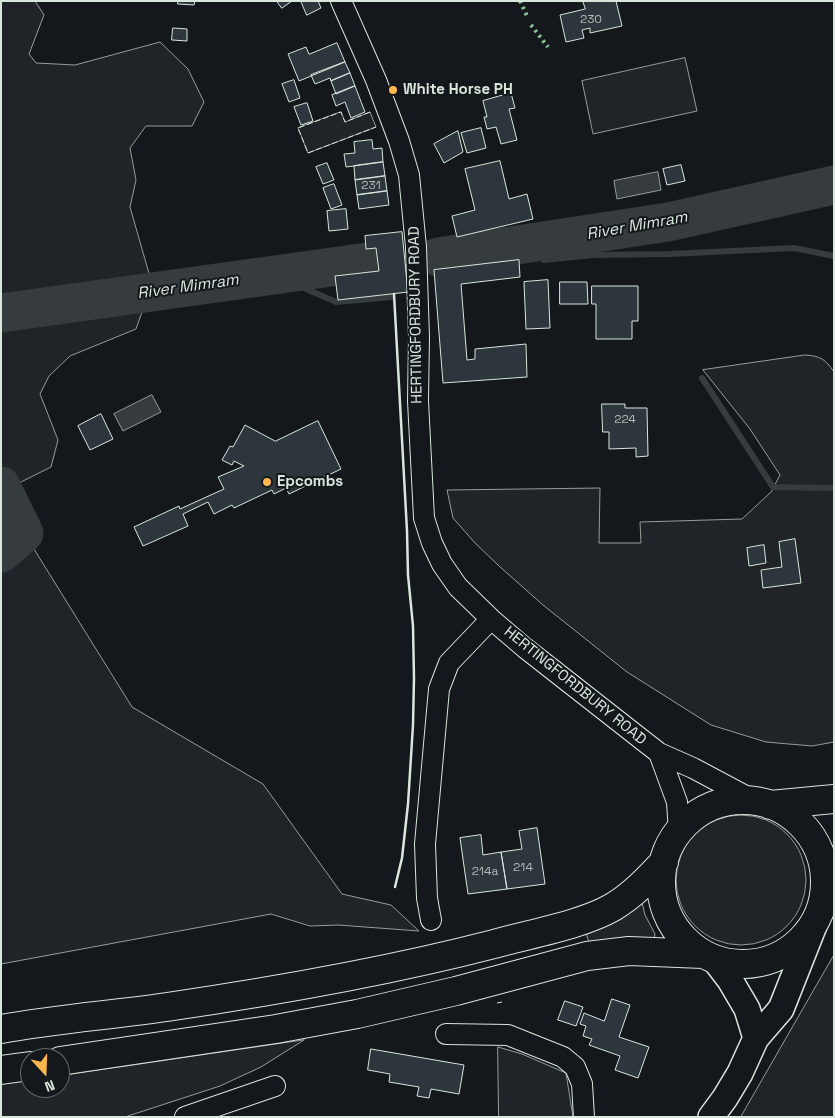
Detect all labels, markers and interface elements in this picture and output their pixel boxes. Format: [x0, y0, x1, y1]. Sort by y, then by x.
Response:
house number: 230 [580, 13, 602, 27]
place label: White Horse PH [403, 81, 513, 99]
marker: White Horse PH [387, 84, 399, 96]
house number: 231 [361, 179, 381, 193]
water label: River Mimram [585, 208, 689, 244]
street label: HERTINGFORDBURY ROAD [405, 226, 427, 404]
water label: River Mimram [136, 270, 240, 304]
house number: 224 [614, 413, 636, 427]
place label: Epcombs [277, 473, 343, 491]
marker: Epcombs [261, 476, 273, 488]
street label: HERTINGFORDBURY ROAD [500, 623, 650, 749]
house number: 214 [513, 861, 533, 875]
house number: 214a [472, 865, 498, 879]
north arrow [20, 1048, 70, 1098]
text: N [42, 1076, 57, 1096]

